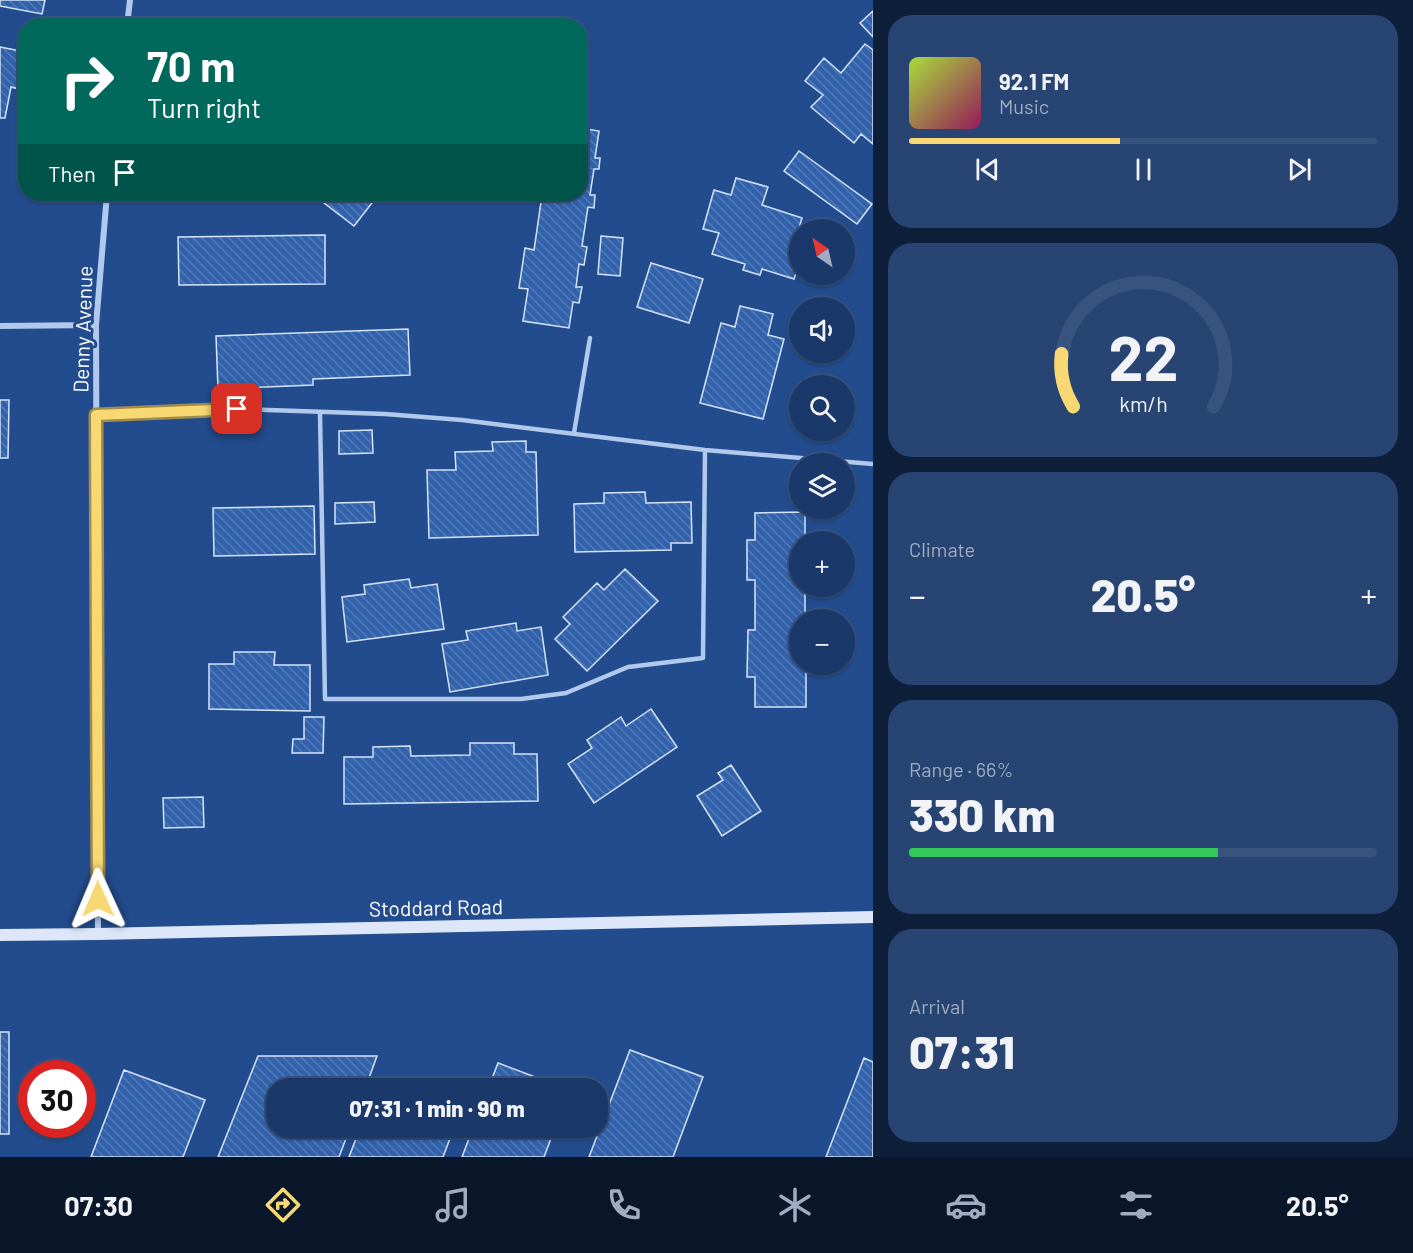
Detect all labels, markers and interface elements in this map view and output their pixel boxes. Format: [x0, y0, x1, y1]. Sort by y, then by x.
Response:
text: 70 m [147, 40, 235, 90]
icon: right [48, 42, 126, 120]
text: 92.1 FM [999, 68, 1069, 94]
text: Turn right [147, 91, 261, 123]
text: Music [999, 94, 1049, 118]
icon: previous [971, 153, 1004, 186]
icon: pause [1127, 153, 1160, 186]
icon: next [1283, 153, 1316, 186]
icon: arrive [108, 156, 141, 189]
text: Then [48, 160, 96, 186]
north arrow [789, 219, 855, 285]
map controls [789, 219, 855, 675]
street label: Denny Avenue [67, 265, 97, 393]
button: sound [789, 297, 855, 363]
text: 22 [1108, 319, 1178, 393]
button: search [789, 375, 855, 441]
pin [211, 383, 262, 434]
icon: arrive [220, 392, 253, 425]
text: km/h [1119, 392, 1167, 417]
button: layers [789, 453, 855, 519]
button: + [789, 531, 855, 597]
text: Climate [909, 537, 975, 561]
text: 20.5° [1091, 567, 1195, 621]
text: − [909, 575, 926, 615]
text: + [1361, 575, 1377, 615]
button: − [789, 609, 855, 675]
text: Range · 66% [909, 757, 1013, 781]
text: 330 km [909, 787, 1055, 841]
position arrow [66, 867, 130, 931]
street label: Stoddard Road [369, 893, 503, 921]
text: Arrival [909, 994, 965, 1018]
text: 07:31 [909, 1024, 1015, 1078]
speed limit sign: 30 [18, 1060, 96, 1138]
text: 07:31 · 1 min · 90 m [349, 1095, 525, 1121]
icon: directions [262, 1184, 304, 1226]
icon: music [432, 1184, 474, 1226]
icon: phone [603, 1184, 645, 1226]
icon: climate [774, 1184, 816, 1226]
icon: car [945, 1184, 987, 1226]
icon: filters [1115, 1184, 1157, 1226]
text: 07:30 [64, 1189, 133, 1221]
text: 20.5° [1286, 1189, 1349, 1221]

